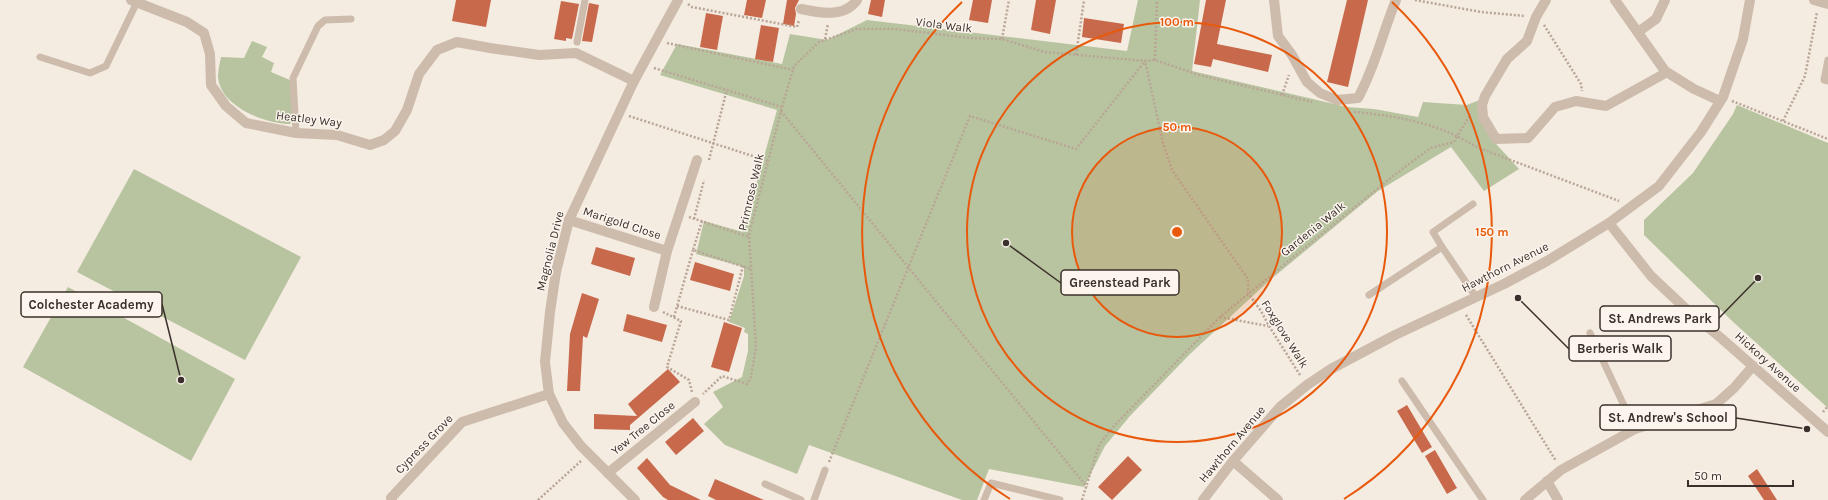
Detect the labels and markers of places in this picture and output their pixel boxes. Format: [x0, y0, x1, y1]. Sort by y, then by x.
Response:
centre of rings [1170, 225, 1184, 239]
callout: Greenstead Park [1061, 270, 1179, 295]
callout: Colchester Academy [21, 292, 162, 317]
callout: St. Andrews Park [1600, 306, 1719, 331]
callout: Berberis Walk [1569, 336, 1671, 361]
callout: St. Andrew's School [1600, 405, 1736, 430]

